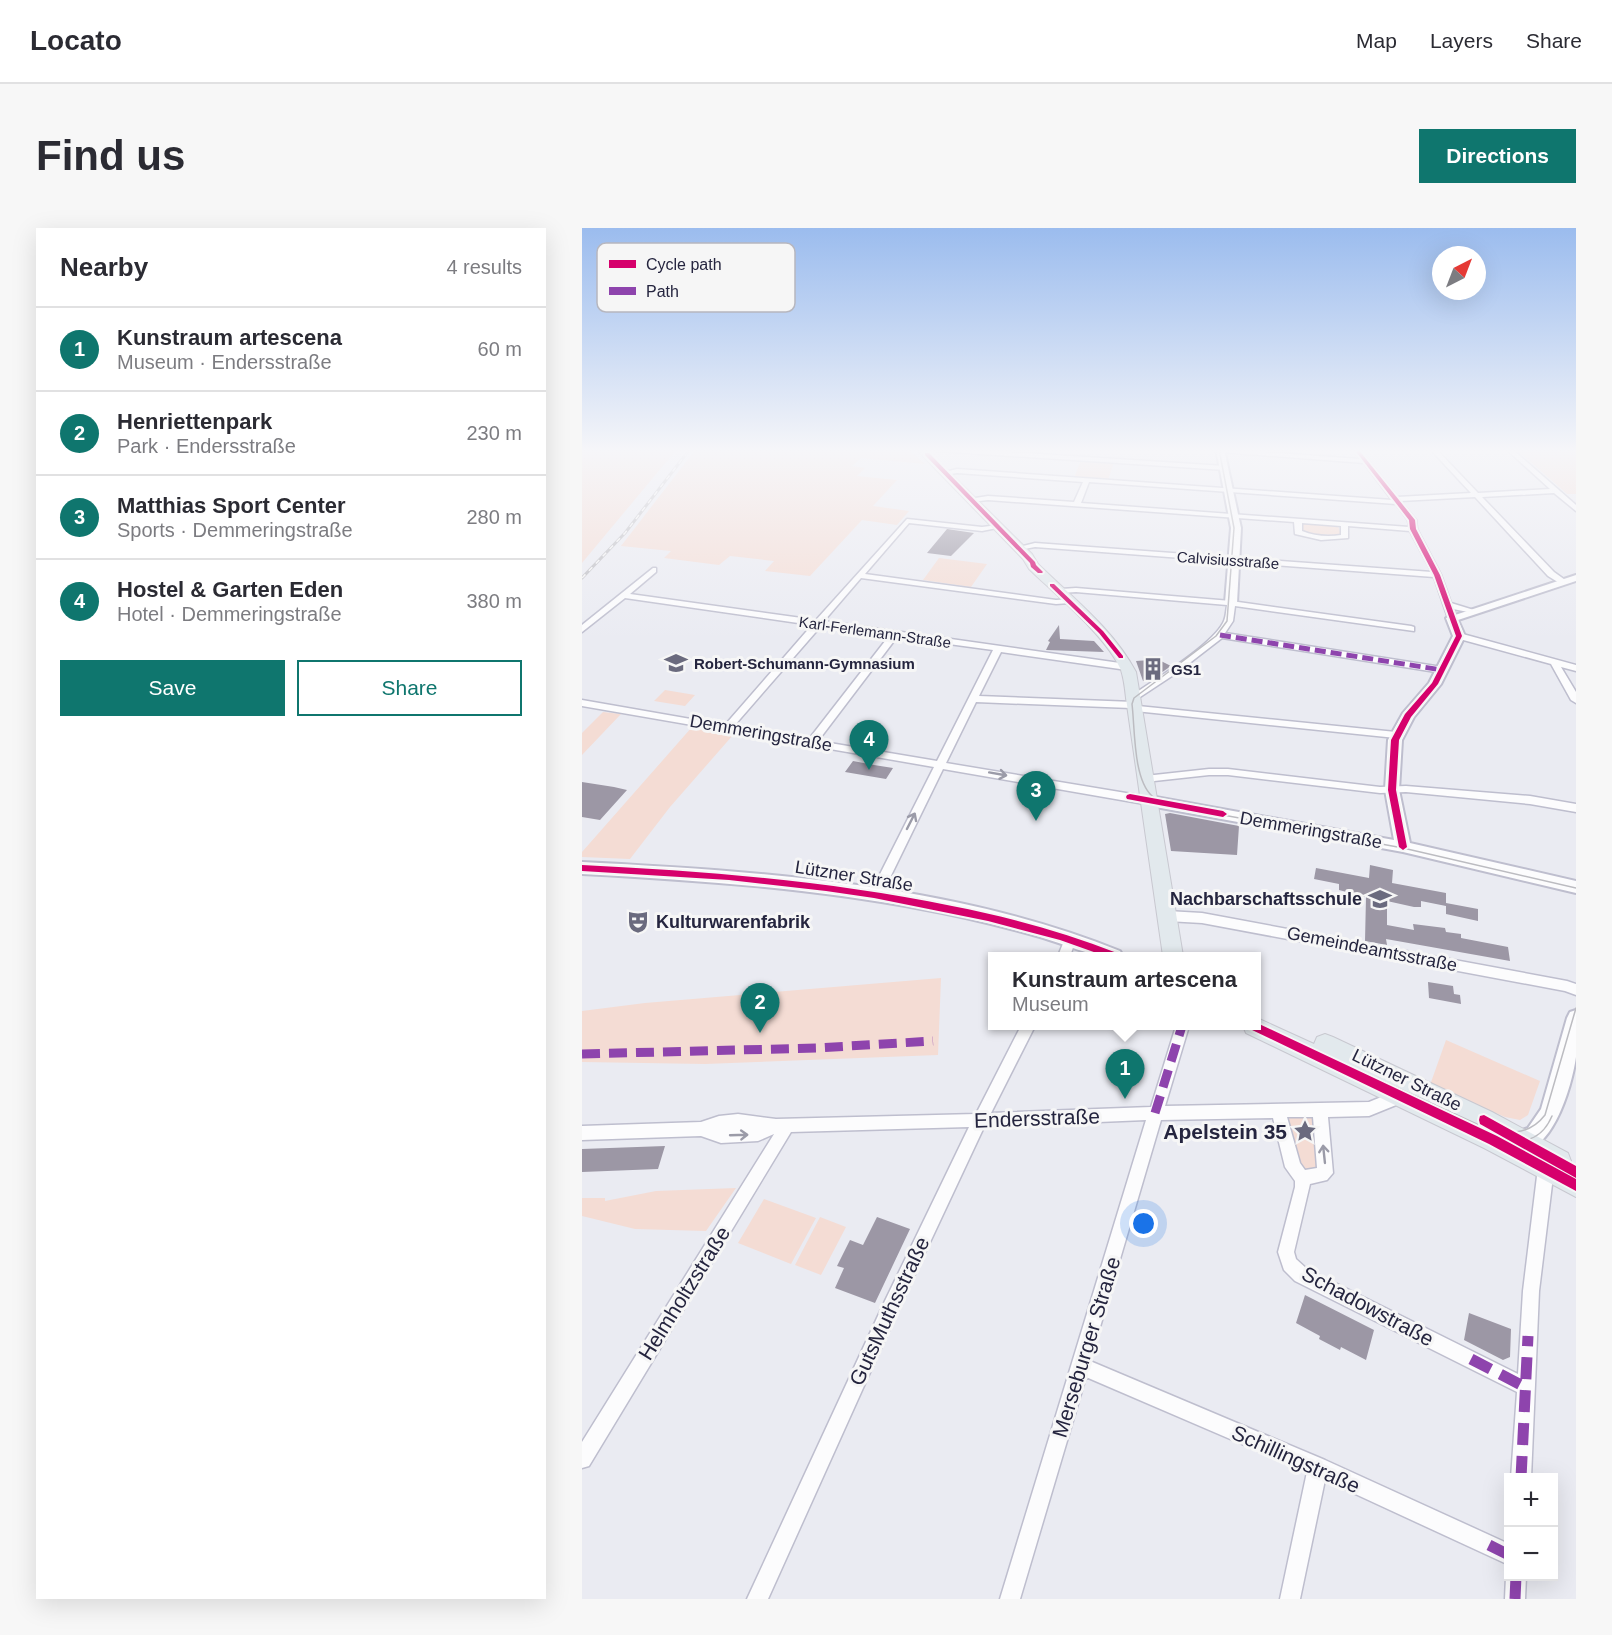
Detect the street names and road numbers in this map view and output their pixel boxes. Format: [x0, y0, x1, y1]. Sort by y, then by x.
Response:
street label: Calvisiusstraße [1176, 548, 1280, 572]
street label: Karl-Ferlemann-Straße [798, 613, 952, 651]
street label: Demmeringstraße [688, 711, 834, 755]
street label: Demmeringstraße [1238, 808, 1384, 852]
street label: Lützner Straße [794, 857, 914, 895]
street label: Gemeindeamtsstraße [1285, 923, 1459, 975]
street label: Lützner Straße [1349, 1045, 1465, 1115]
street label: Endersstraße [974, 1104, 1100, 1132]
street label: Helmholtzstraße [634, 1222, 734, 1364]
street label: GutsMuthsstraße [845, 1233, 933, 1389]
street label: Merseburger Straße [1048, 1254, 1124, 1440]
street label: Schadowstraße [1298, 1262, 1438, 1350]
street label: Schillingstraße [1228, 1420, 1364, 1498]

